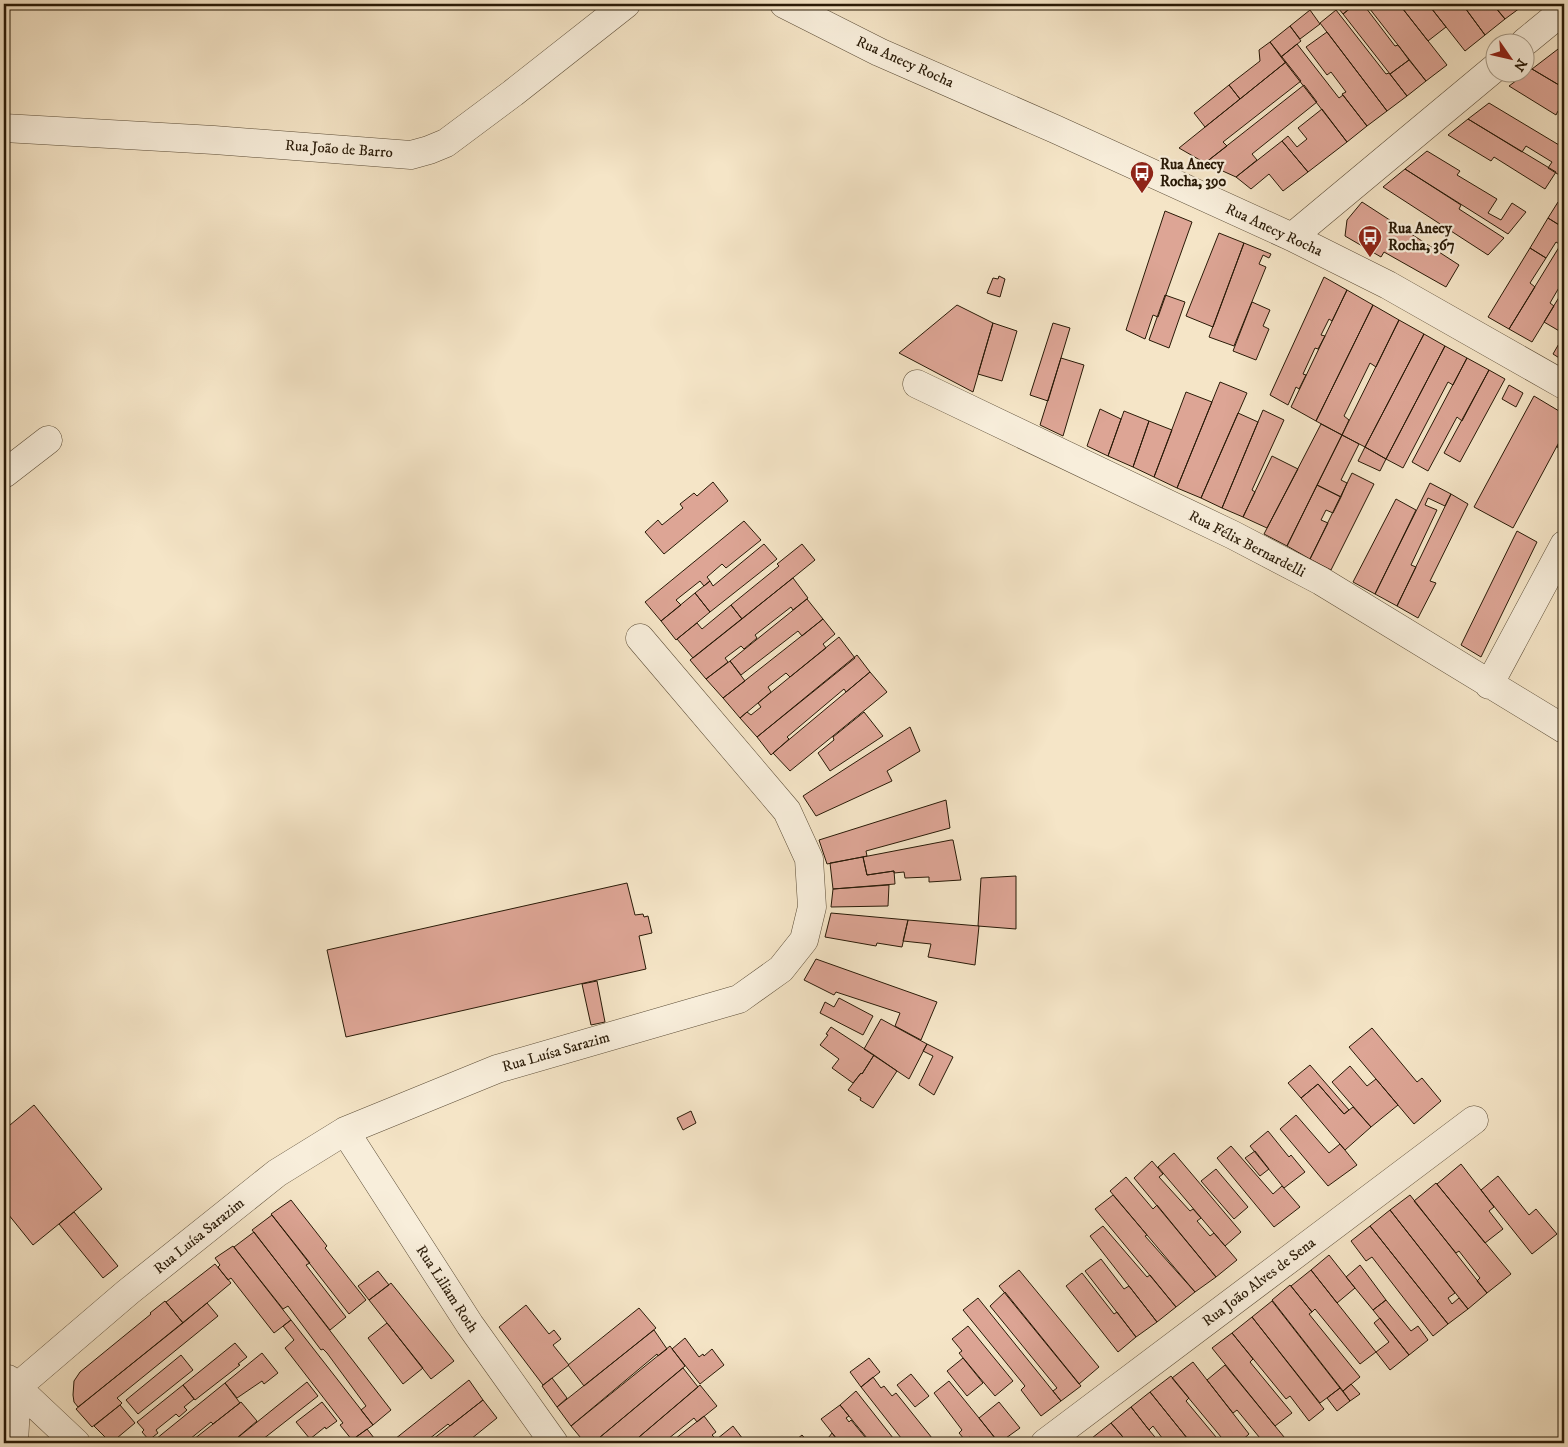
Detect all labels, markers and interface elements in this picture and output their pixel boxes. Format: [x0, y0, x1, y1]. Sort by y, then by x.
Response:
street label: Rua Anecy Rocha [853, 32, 957, 92]
north arrow [1486, 32, 1536, 82]
text: N [1509, 55, 1531, 75]
street label: Rua João de Barro [285, 136, 393, 162]
place label: Rua Anecy Rocha, 390 [1160, 155, 1226, 191]
bus stop icon: Rua Anecy Rocha, 390 [1129, 160, 1155, 194]
street label: Rua Anecy Rocha [1222, 199, 1326, 261]
place label: Rua Anecy Rocha, 367 [1388, 219, 1455, 255]
bus stop icon: Rua Anecy Rocha, 367 [1357, 224, 1383, 258]
street label: Rua Félix Bernardelli [1185, 506, 1309, 582]
street label: Rua Luísa Sarazim [500, 1028, 612, 1076]
street label: Rua Luísa Sarazim [150, 1194, 248, 1278]
street label: Rua João Alves de Sena [1199, 1233, 1320, 1331]
street label: Rua Liliam Roth [412, 1242, 482, 1336]

